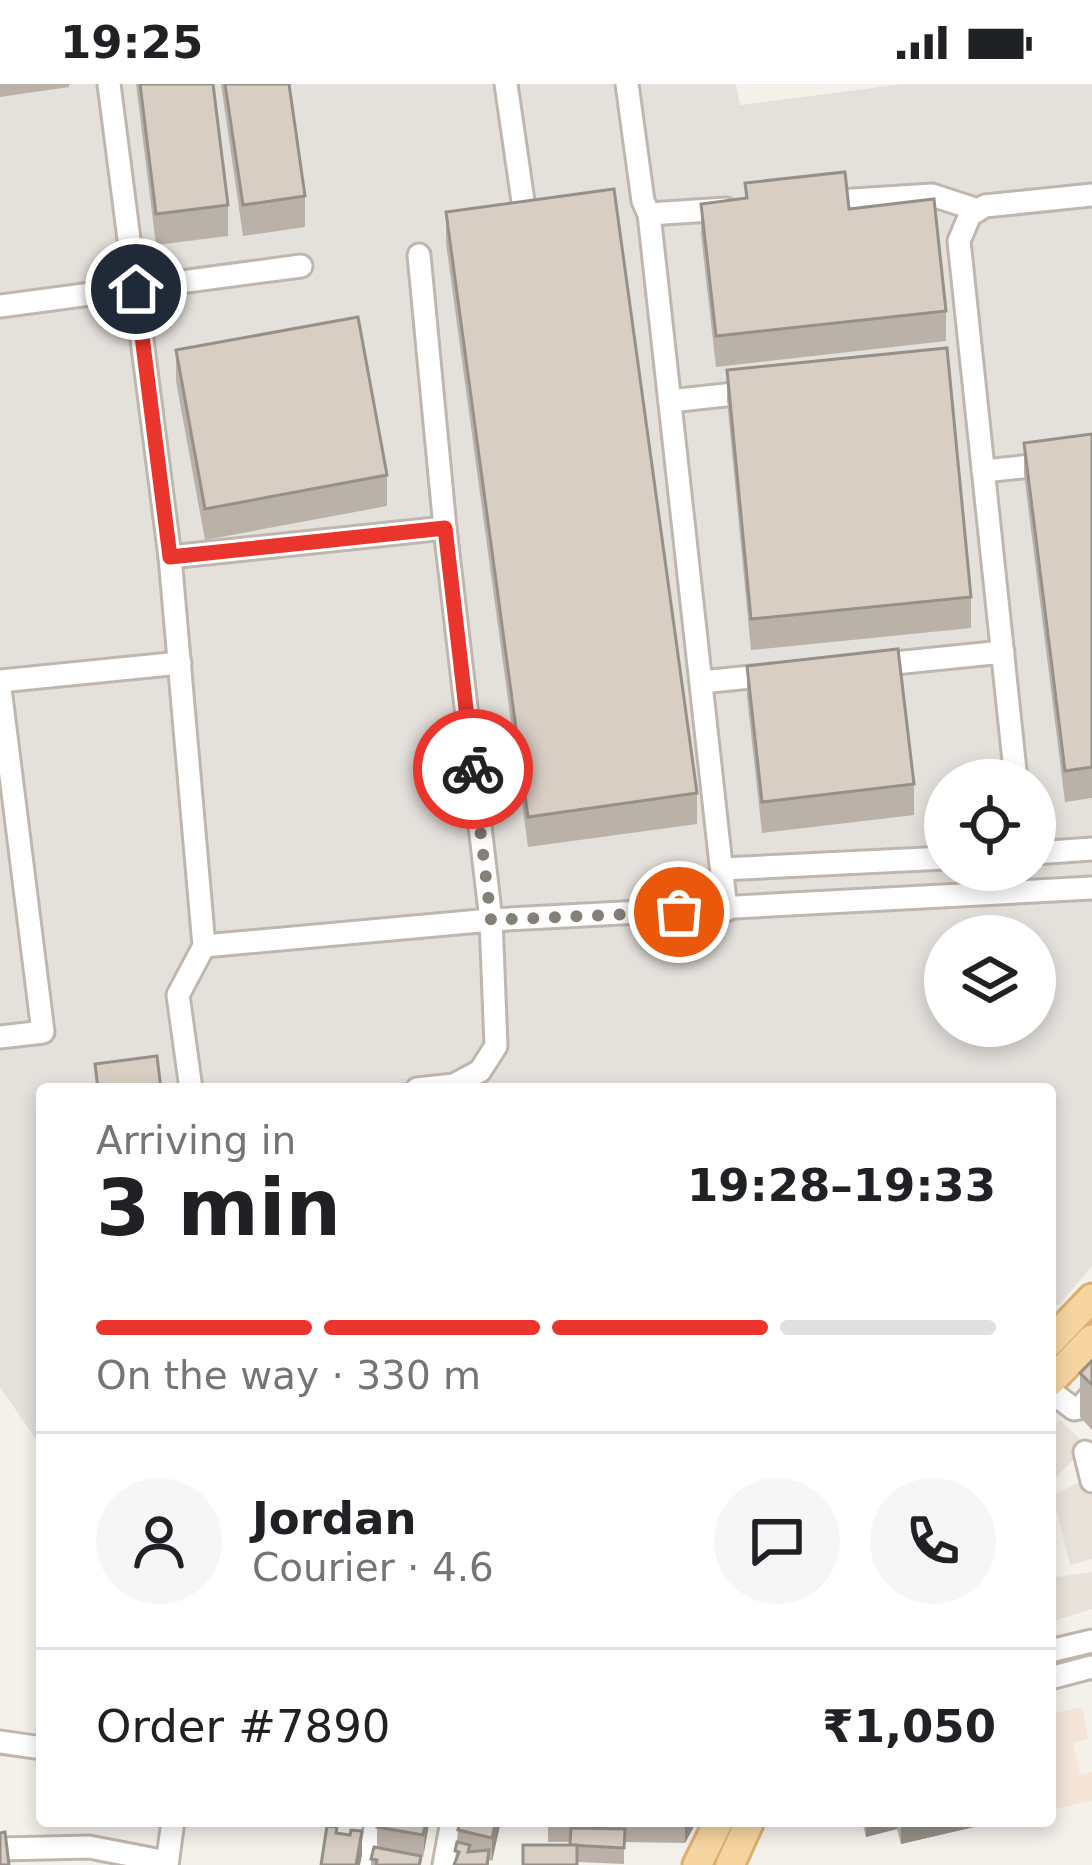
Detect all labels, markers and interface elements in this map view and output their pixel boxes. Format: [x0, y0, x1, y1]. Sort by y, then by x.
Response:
text: 19:25 [60, 16, 203, 69]
pin [85, 238, 187, 340]
icon: home [103, 256, 169, 322]
courier [413, 709, 533, 829]
icon: bike [440, 736, 506, 802]
map controls [924, 759, 1056, 1047]
button: locate [924, 759, 1056, 891]
pin [628, 861, 730, 963]
icon: bag [646, 879, 712, 945]
button: layers [924, 915, 1056, 1047]
text: Arriving in [96, 1118, 296, 1163]
text: 19:28–19:33 [687, 1159, 996, 1212]
text: 3 min [96, 1163, 341, 1253]
text: On the way · 330 m [96, 1353, 481, 1398]
button: person [96, 1478, 222, 1604]
button: chat [714, 1478, 840, 1604]
button: phone [870, 1478, 996, 1604]
text: Jordan [252, 1492, 416, 1545]
text: Courier · 4.6 [252, 1545, 494, 1590]
text: Order #7890 [96, 1700, 390, 1753]
text: ₹1,050 [822, 1700, 996, 1753]

